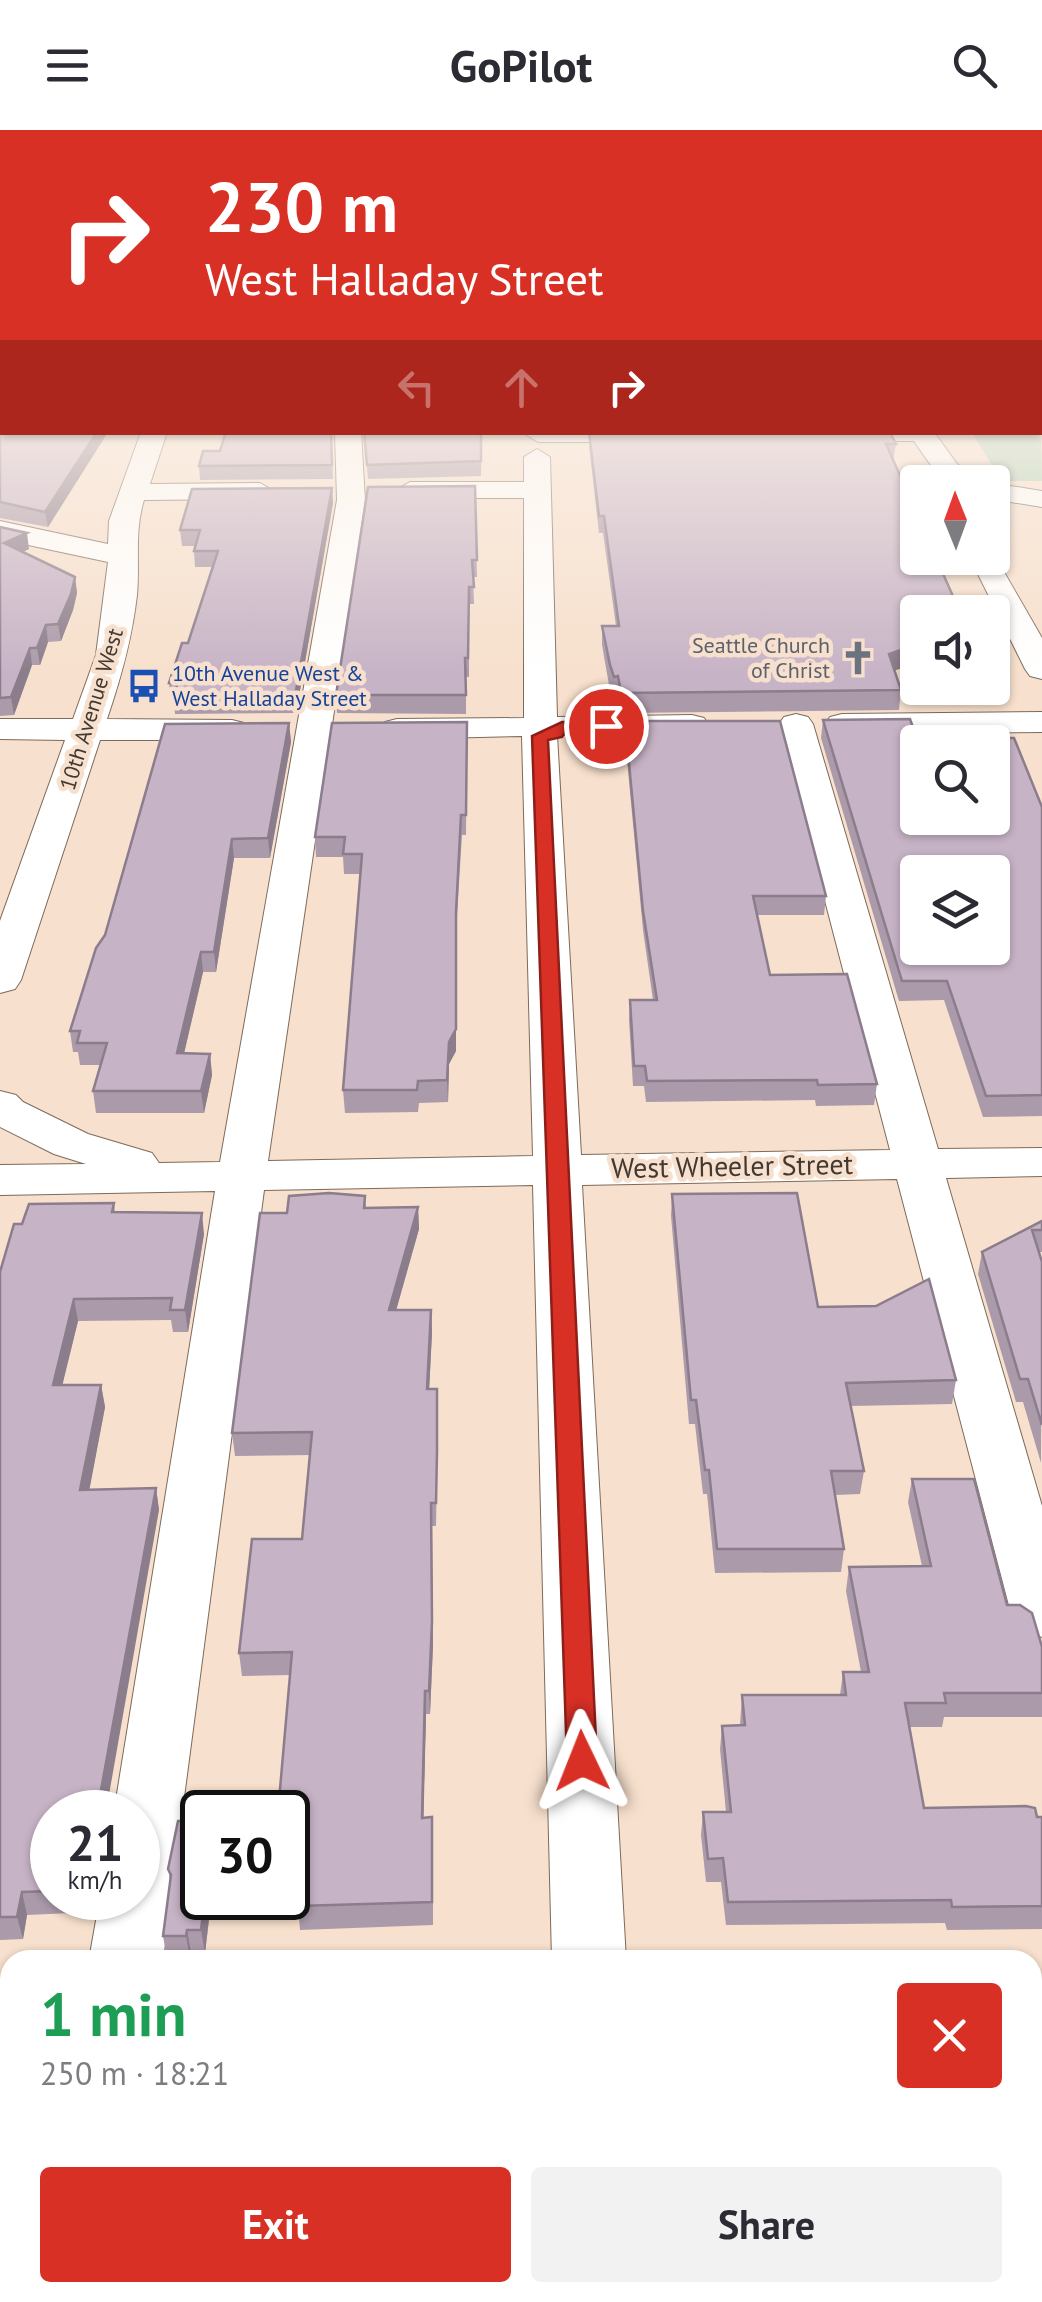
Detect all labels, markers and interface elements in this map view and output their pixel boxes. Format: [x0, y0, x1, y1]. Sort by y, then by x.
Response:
text: GoPilot [450, 36, 592, 94]
icon: menu [40, 38, 95, 93]
icon: search [947, 38, 1002, 93]
text: 230 m [205, 161, 398, 251]
icon: right [40, 170, 170, 300]
text: West Halladay Street [205, 249, 603, 307]
icon: left [389, 360, 444, 415]
icon: ahead [494, 360, 549, 415]
icon: right [599, 360, 654, 415]
north arrow [900, 465, 1010, 575]
map controls [900, 465, 1010, 965]
button: sound [900, 595, 1010, 705]
street label: 10th Avenue West [53, 624, 129, 793]
place label: Seattle Church of Christ [692, 631, 831, 684]
church icon: Seattle Church of Christ [839, 639, 877, 677]
place label: 10th Avenue West & West Halladay Street [172, 659, 367, 712]
bus stop icon: 10th Avenue West & West Halladay Street [125, 667, 163, 705]
pin [564, 684, 649, 769]
icon: arrive [579, 699, 634, 754]
button: search [900, 725, 1010, 835]
button: layers [900, 855, 1010, 965]
street label: West Wheeler Street [611, 1145, 854, 1186]
position arrow [530, 1709, 634, 1813]
speed limit sign: 30 [180, 1790, 310, 1920]
text: 21 [67, 1810, 123, 1875]
text: km/h [68, 1864, 122, 1896]
text: 1 min [40, 1975, 186, 2053]
button: close [897, 1983, 1002, 2088]
text: 250 m · 18:21 [40, 2052, 229, 2094]
button: Exit [40, 2167, 511, 2282]
button: Share [531, 2167, 1002, 2282]

